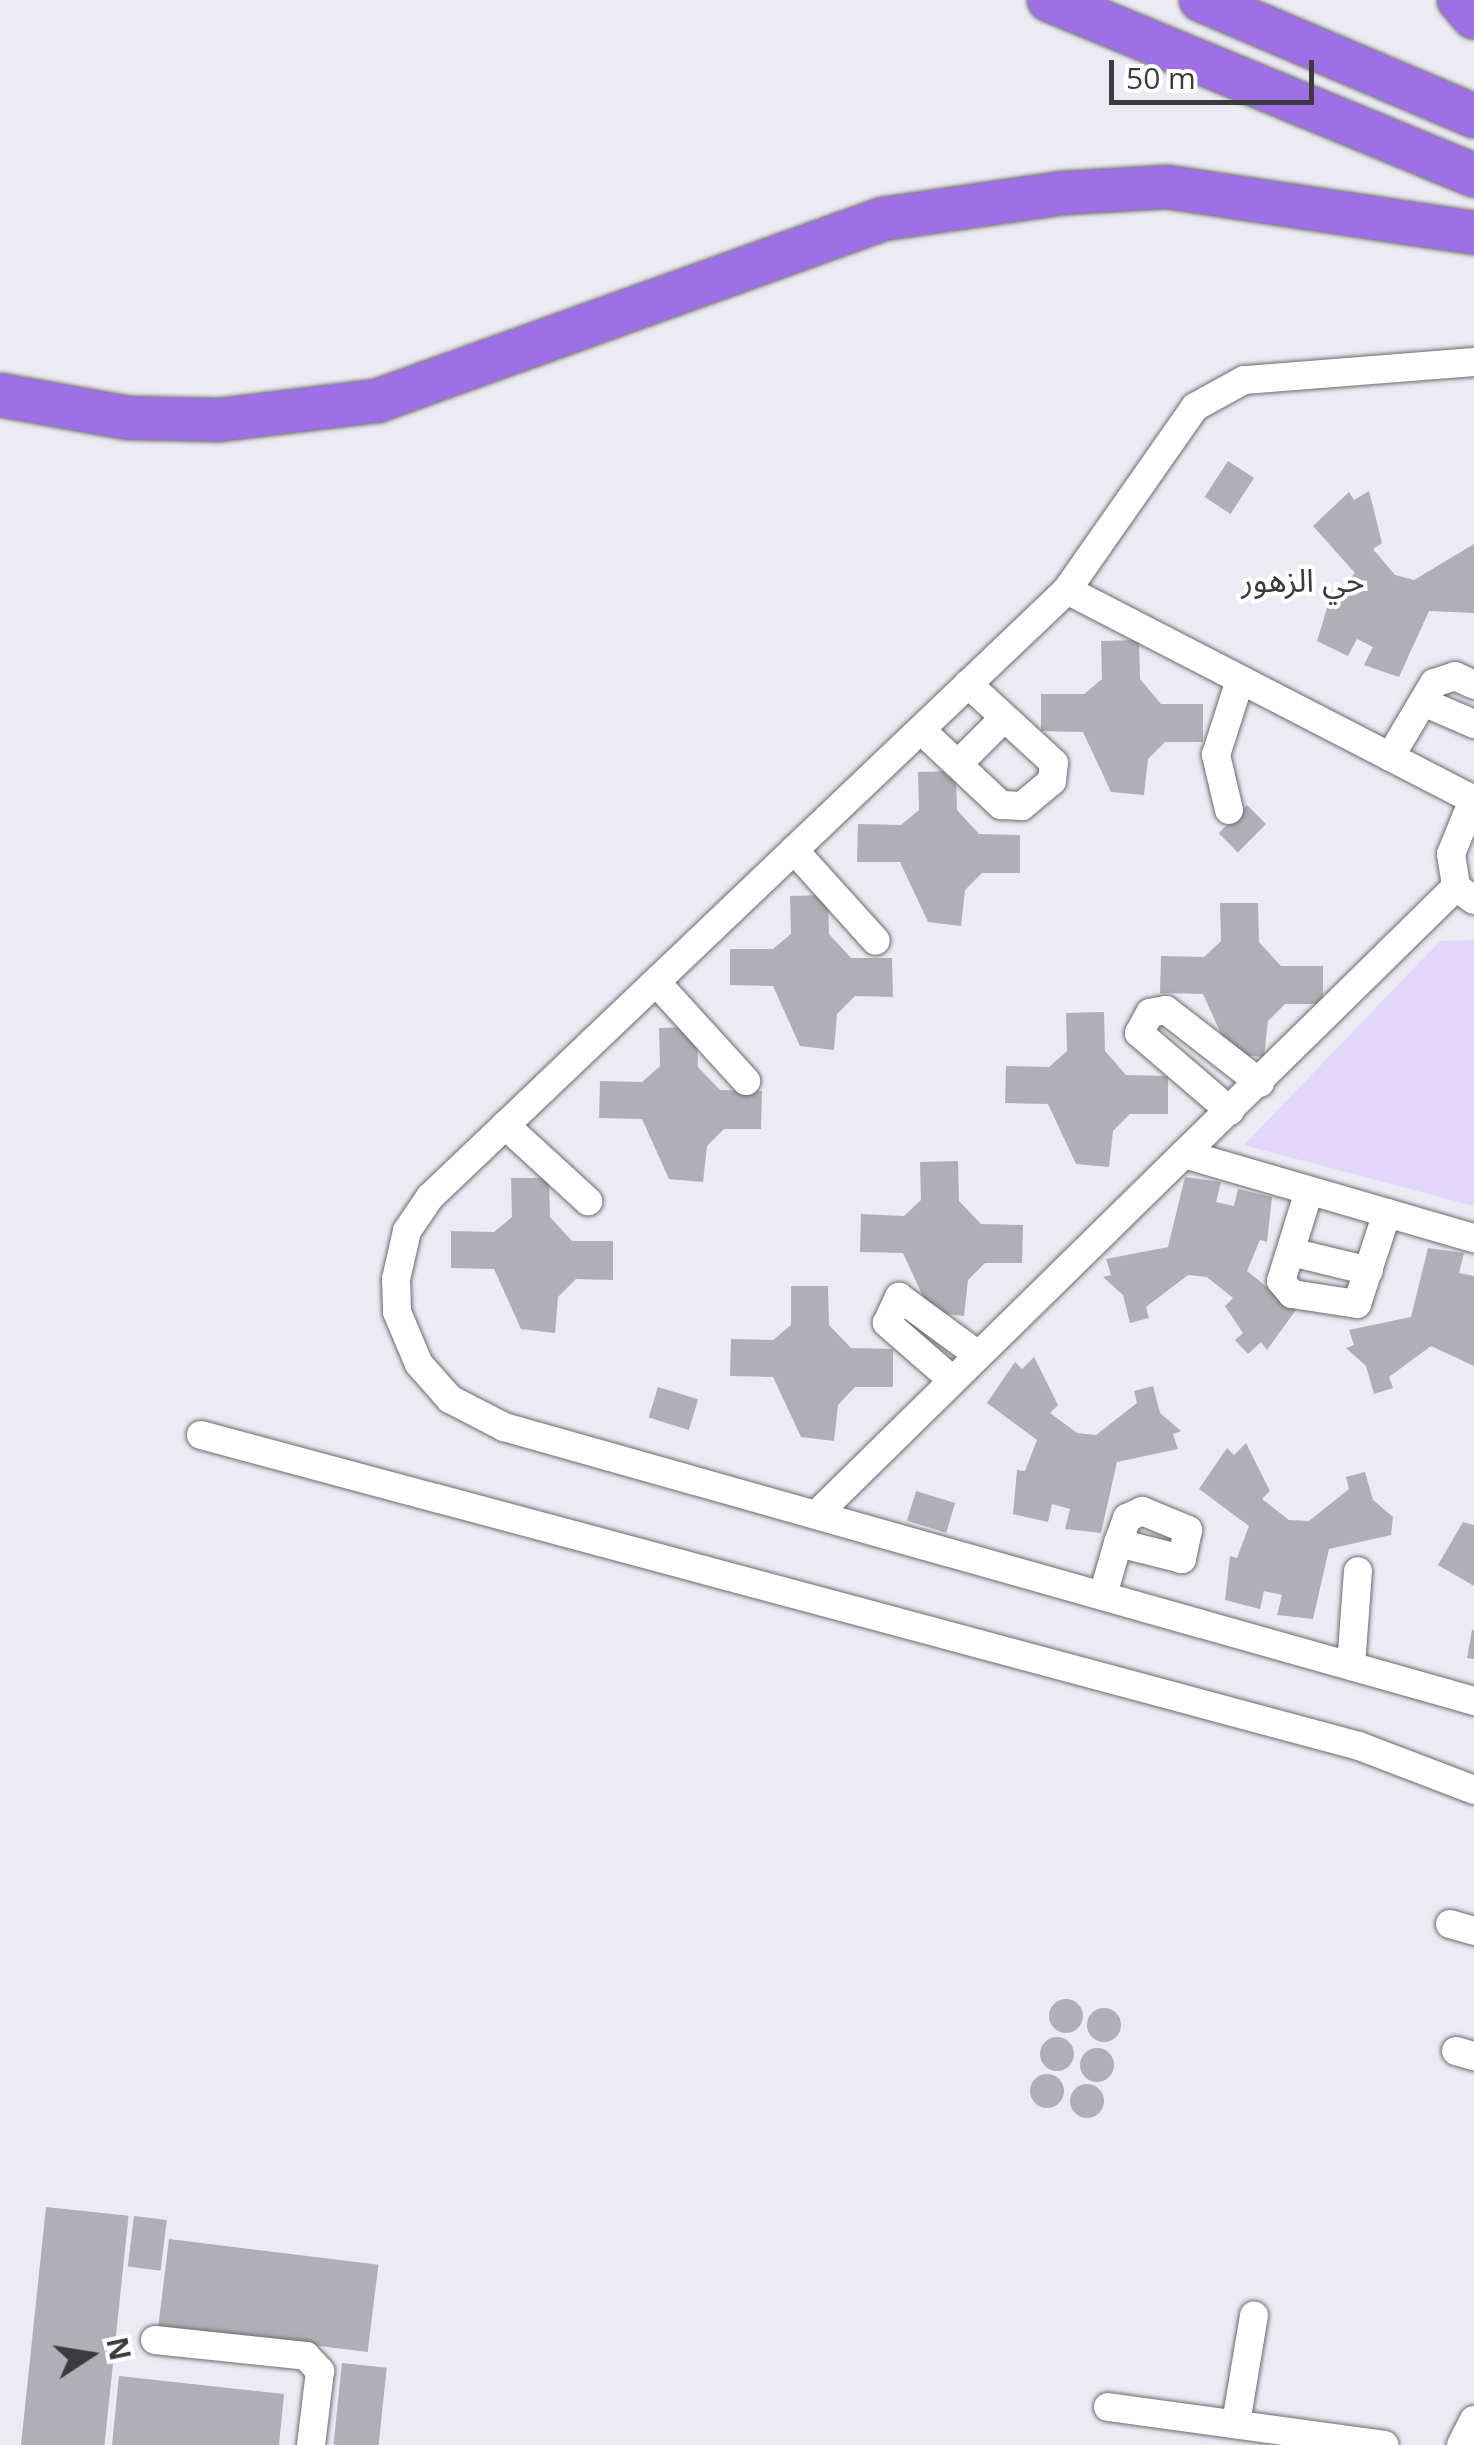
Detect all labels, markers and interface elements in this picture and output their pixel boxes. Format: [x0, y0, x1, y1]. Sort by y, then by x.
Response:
scale bar [1114, 40, 1319, 102]
text: 50 m [1126, 57, 1196, 98]
district label: حي الزهور [1241, 561, 1365, 599]
north arrow [40, 2305, 140, 2405]
text: N [98, 2334, 140, 2364]

